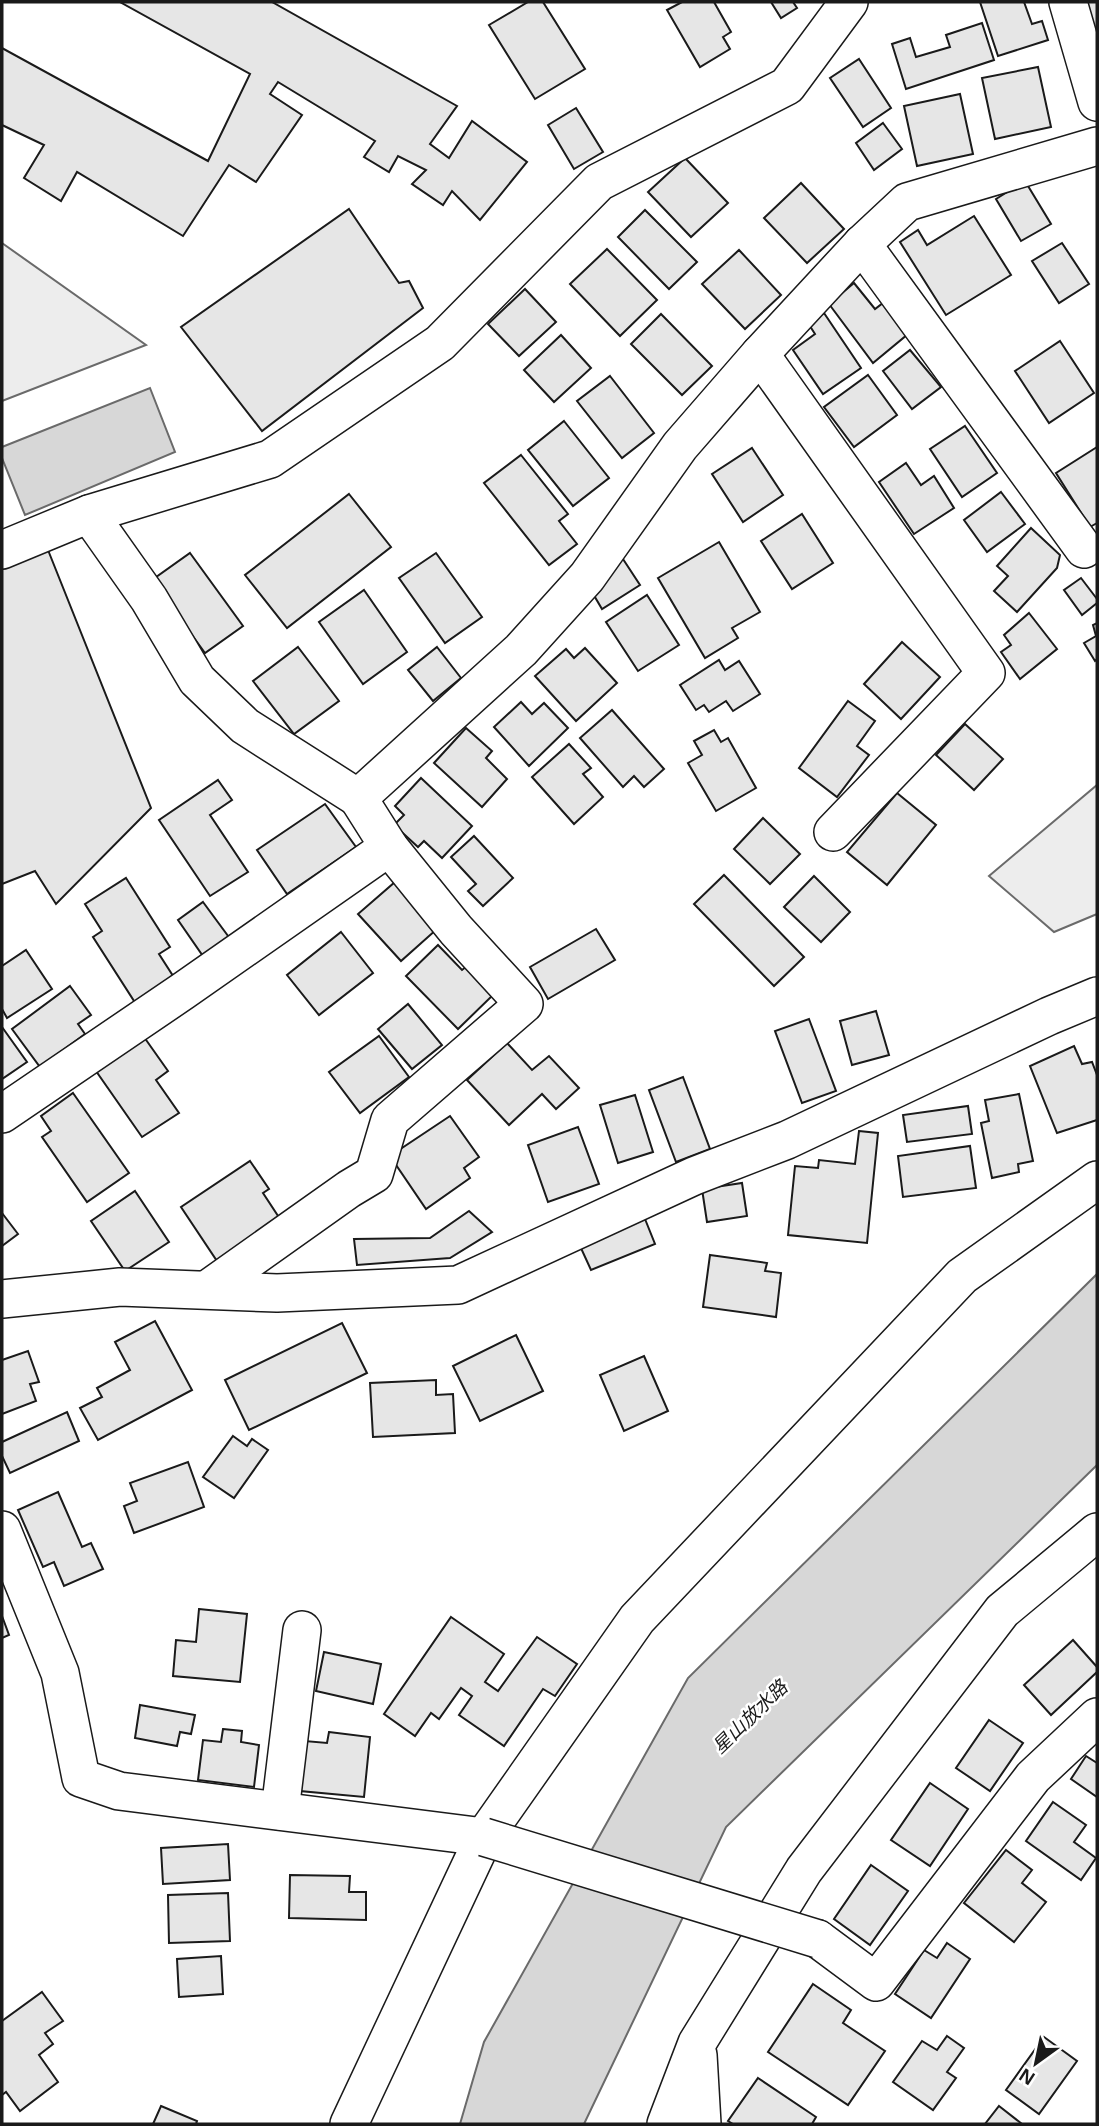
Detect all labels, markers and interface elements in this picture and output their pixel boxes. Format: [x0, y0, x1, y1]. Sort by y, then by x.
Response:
water label: 星山放水路 [709, 1675, 793, 1758]
north arrow [1001, 2028, 1071, 2098]
text: N [1016, 2064, 1038, 2089]

